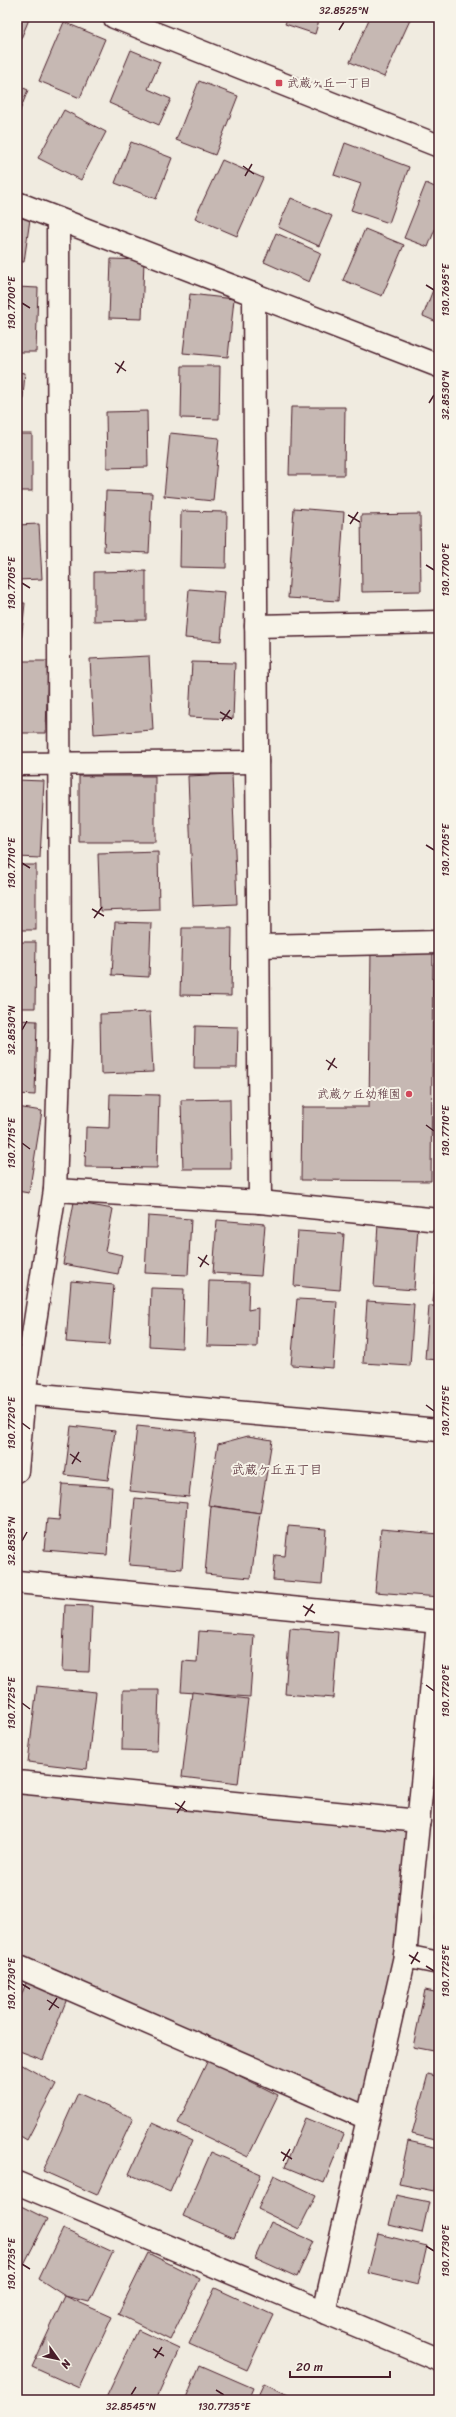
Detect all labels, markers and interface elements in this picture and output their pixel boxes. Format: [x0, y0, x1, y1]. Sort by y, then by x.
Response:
text: 32.8525°N [319, 2, 369, 20]
place label: 武蔵ヶ丘一丁目 [287, 72, 371, 94]
marker: 武蔵ヶ丘一丁目 [274, 78, 284, 88]
text: 130.7695°E [437, 262, 455, 316]
text: 130.7700°E [3, 275, 21, 330]
text: 32.8530°N [437, 370, 455, 420]
text: 130.7700°E [437, 542, 455, 597]
text: 130.7705°E [3, 555, 21, 609]
text: 130.7705°E [437, 822, 455, 876]
text: 130.7710°E [3, 836, 21, 888]
text: 32.8530°N [3, 1005, 21, 1055]
place label: 武蔵ケ丘幼稚園 [317, 1083, 401, 1105]
marker: 武蔵ケ丘幼稚園 [404, 1089, 414, 1099]
text: 130.7710°E [437, 1104, 455, 1156]
text: 130.7715°E [3, 1116, 21, 1168]
text: 130.7715°E [437, 1384, 455, 1436]
text: 130.7720°E [3, 1395, 21, 1449]
district label: 武蔵ケ丘五丁目 [231, 1458, 323, 1481]
text: 32.8535°N [3, 1516, 21, 1566]
text: 130.7720°E [437, 1663, 455, 1717]
text: 130.7725°E [3, 1675, 21, 1729]
text: 130.7725°E [437, 1943, 455, 1997]
text: 130.7730°E [3, 1956, 21, 2010]
text: 130.7730°E [437, 2223, 455, 2277]
text: 130.7735°E [3, 2237, 21, 2290]
north arrow [38, 2339, 78, 2379]
scale bar [290, 2353, 390, 2379]
text: N [56, 2355, 77, 2373]
text: 20 m [296, 2356, 323, 2378]
text: 32.8545°N [106, 2398, 156, 2416]
text: 130.7735°E [198, 2398, 251, 2416]

